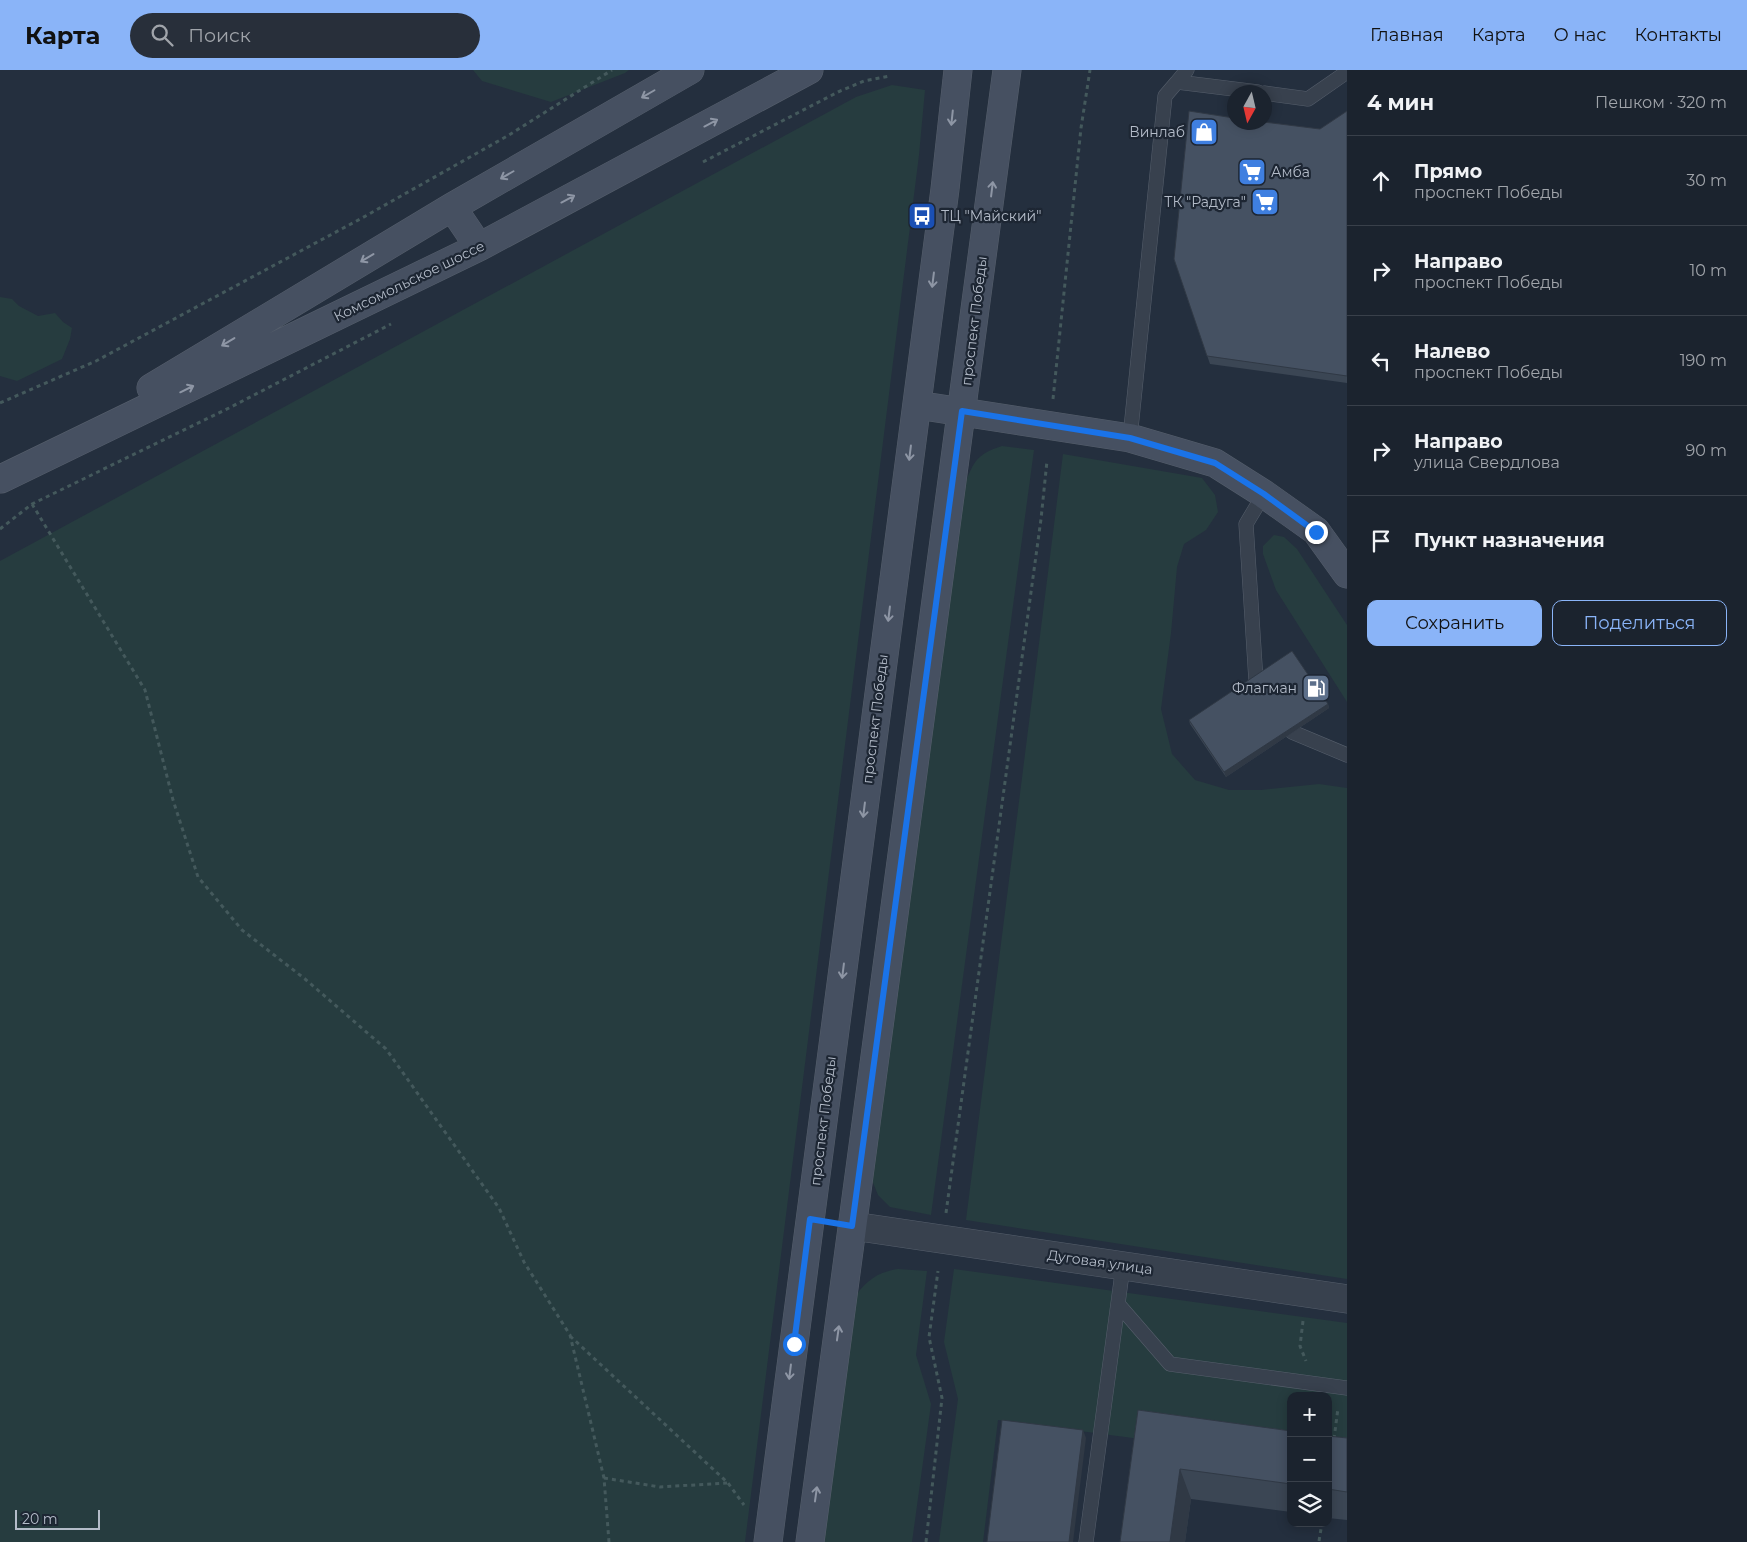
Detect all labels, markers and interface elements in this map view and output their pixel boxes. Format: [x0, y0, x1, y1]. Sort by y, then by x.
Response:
search box [130, 13, 480, 58]
text: Карта [25, 21, 100, 50]
icon: search [148, 21, 176, 49]
text: Поиск [188, 24, 251, 47]
text: Главная [1370, 24, 1444, 46]
text: Карта [1472, 24, 1526, 46]
text: О нас [1554, 24, 1606, 46]
text: Контакты [1634, 24, 1722, 46]
north arrow [1227, 85, 1272, 130]
one-way arrow [641, 90, 656, 100]
text: 4 мин [1367, 90, 1434, 115]
text: Пешком · 320 m [1595, 93, 1727, 112]
one-way arrow [947, 110, 957, 126]
one-way arrow [703, 117, 718, 127]
shop icon: Винлаб [1189, 117, 1219, 147]
place label: Винлаб [1129, 123, 1185, 141]
supermarket icon: Амба [1237, 157, 1267, 187]
text: Прямо [1414, 160, 1482, 183]
place label: Амба [1271, 163, 1310, 181]
icon: ahead [1367, 167, 1395, 195]
one-way arrow [500, 171, 515, 181]
text: 30 m [1686, 171, 1727, 190]
one-way arrow [987, 182, 997, 198]
text: проспект Победы [1414, 183, 1563, 202]
supermarket icon: ТК "Радуга" [1250, 187, 1280, 217]
place label: ТК "Радуга" [1164, 193, 1246, 211]
one-way arrow [560, 194, 575, 204]
bus stop icon: ТЦ "Майский" [907, 201, 937, 231]
place label: ТЦ "Майский" [941, 207, 1041, 225]
street label: Комсомольское шоссе [331, 237, 487, 325]
text: Направо [1414, 250, 1503, 273]
one-way arrow [361, 253, 375, 263]
street label: проспект Победы [957, 255, 991, 387]
icon: right [1367, 257, 1395, 285]
text: 10 m [1689, 261, 1727, 280]
one-way arrow [928, 271, 938, 287]
text: проспект Победы [1414, 273, 1563, 292]
one-way arrow [222, 337, 236, 347]
text: Налево [1414, 340, 1490, 363]
icon: left [1367, 347, 1395, 375]
text: 190 m [1680, 351, 1727, 370]
text: проспект Победы [1414, 363, 1563, 382]
one-way arrow [179, 383, 194, 393]
text: Направо [1414, 430, 1503, 453]
icon: right [1367, 437, 1395, 465]
text: 90 m [1685, 441, 1727, 460]
one-way arrow [905, 445, 915, 461]
text: улица Свердлова [1414, 453, 1560, 472]
route end [1305, 521, 1328, 544]
icon: arrive [1367, 527, 1395, 555]
text: Пункт назначения [1414, 529, 1605, 552]
button: Сохранить [1367, 600, 1542, 646]
button: Поделиться [1552, 600, 1727, 646]
one-way arrow [884, 606, 894, 622]
street label: проспект Победы [858, 653, 892, 785]
fuel station icon: Флагман [1301, 673, 1331, 703]
place label: Флагман [1232, 679, 1297, 697]
one-way arrow [858, 802, 868, 818]
one-way arrow [837, 963, 847, 979]
street label: проспект Победы [806, 1055, 840, 1187]
street label: Дуговая улица [1046, 1246, 1154, 1278]
one-way arrow [833, 1325, 843, 1341]
route start [783, 1333, 806, 1356]
one-way arrow [785, 1363, 795, 1379]
map controls [1287, 1392, 1332, 1527]
button: + [1287, 1392, 1332, 1437]
button: − [1287, 1437, 1332, 1482]
button: layers [1287, 1482, 1332, 1527]
one-way arrow [811, 1486, 821, 1502]
scale bar [15, 1507, 100, 1530]
text: 20 m [22, 1510, 58, 1528]

